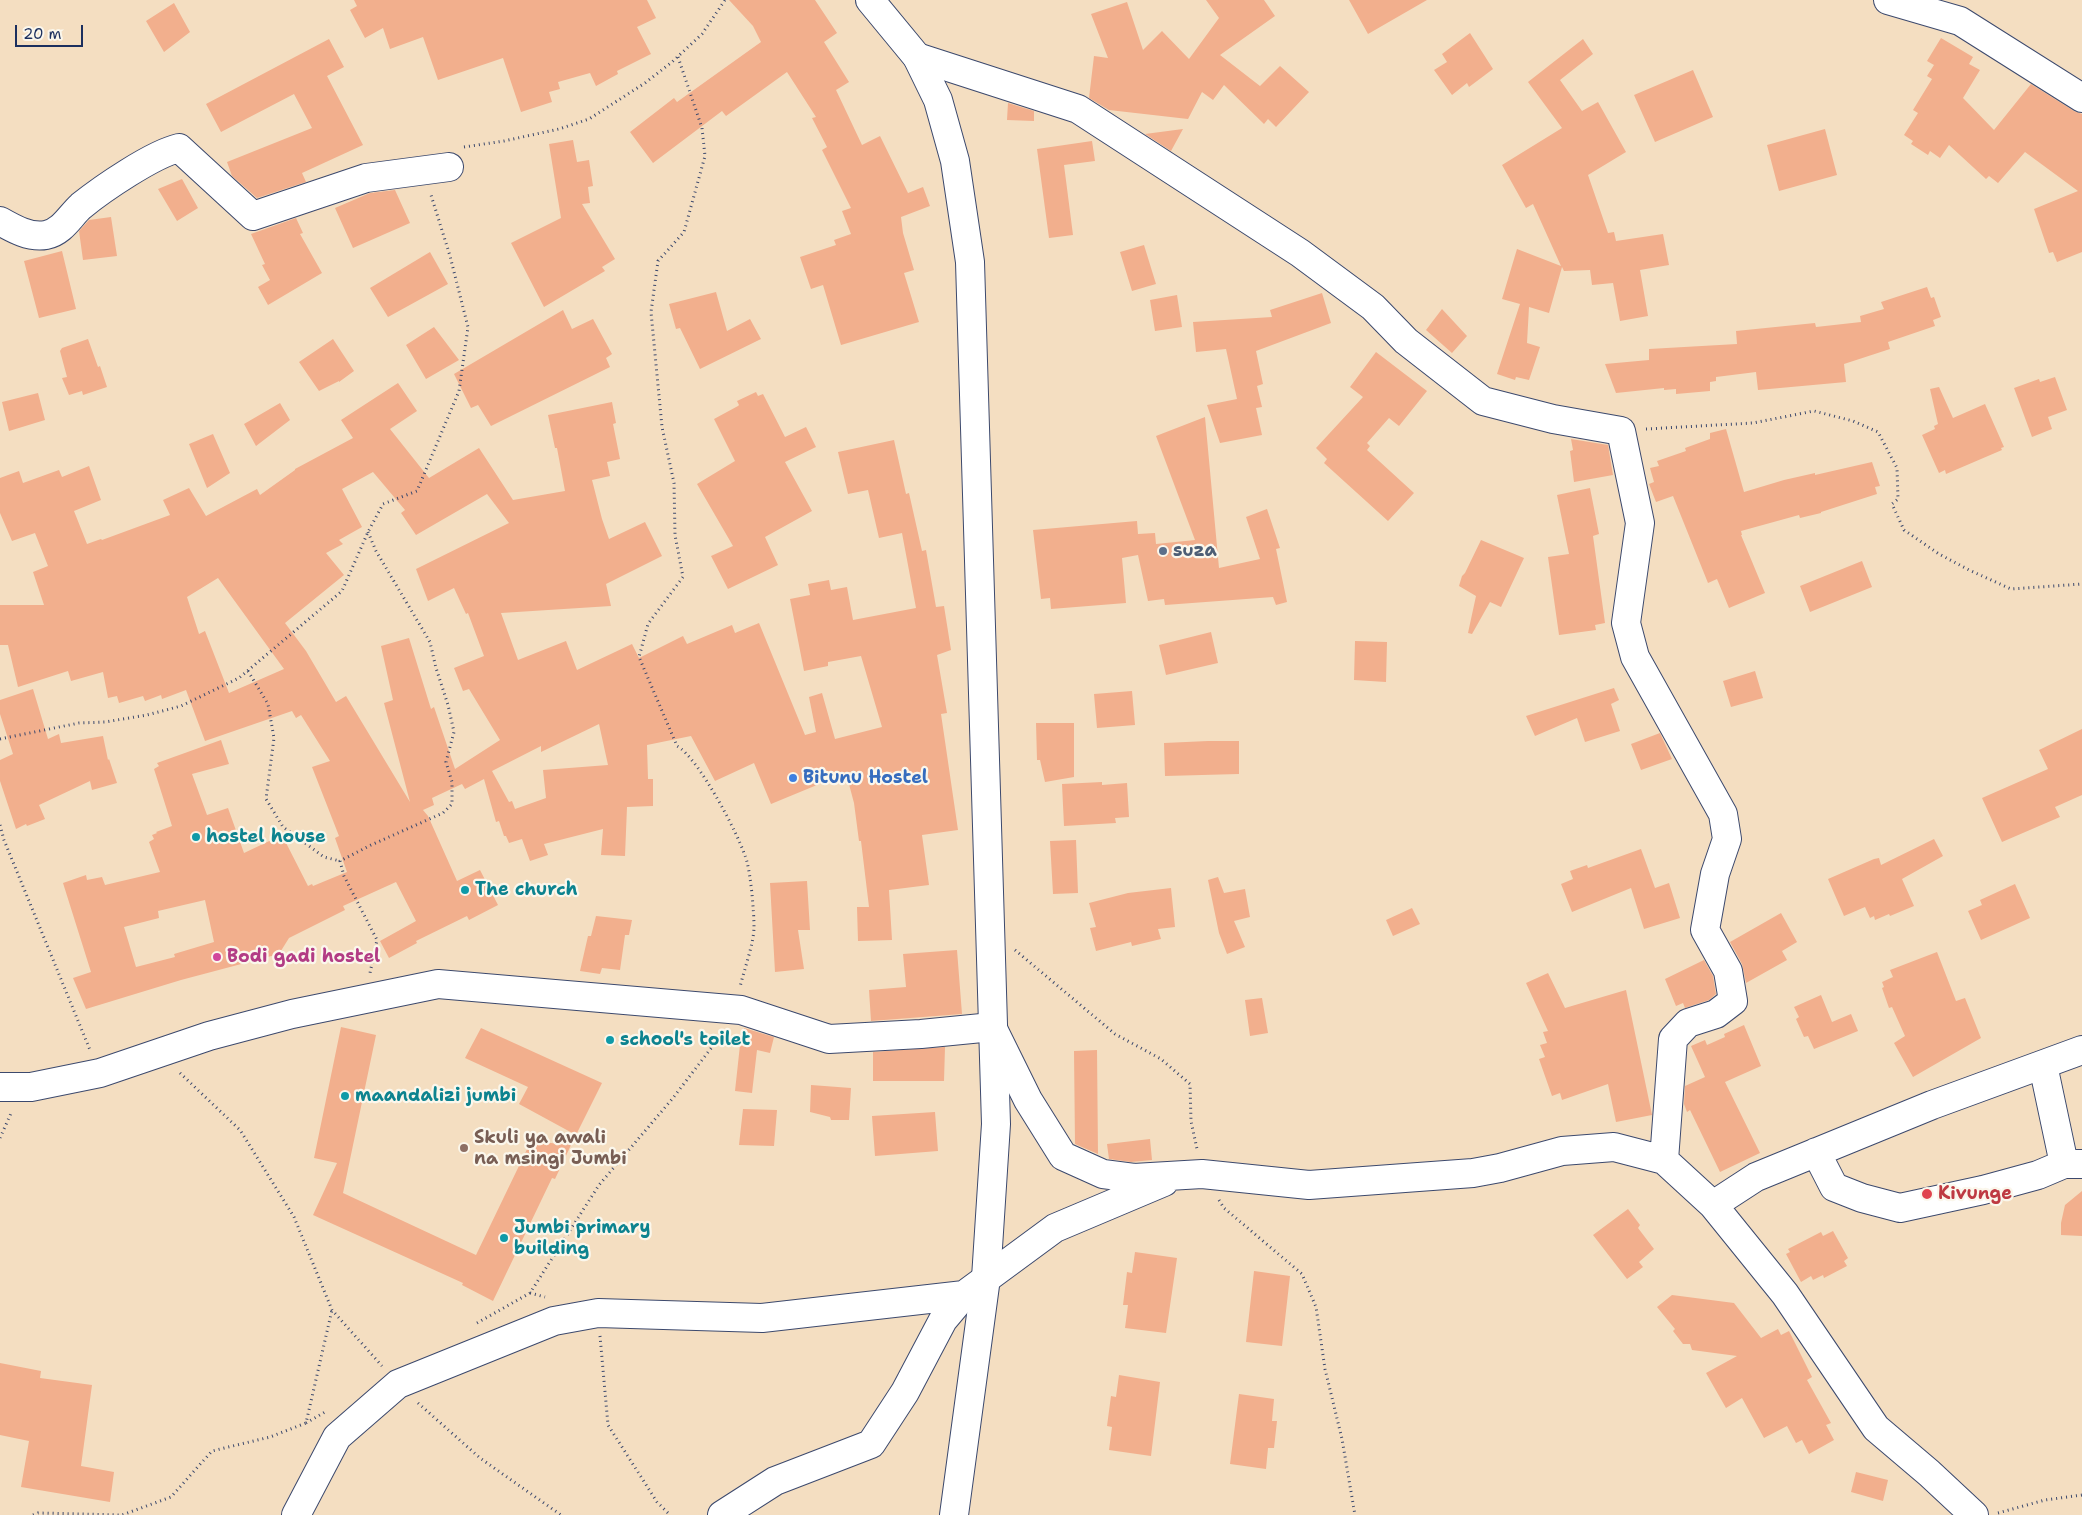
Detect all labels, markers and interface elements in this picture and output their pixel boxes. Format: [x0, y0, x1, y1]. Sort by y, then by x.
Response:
scale bar [18, 15, 85, 47]
text: 20 m [23, 24, 62, 44]
place label: suza [1173, 540, 1217, 562]
marker: suza [1157, 545, 1169, 557]
place label: Bitunu Hostel [803, 767, 928, 789]
marker: Bitunu Hostel [787, 772, 799, 784]
place label: hostel house [206, 826, 326, 848]
marker: hostel house [190, 831, 202, 843]
place label: The church [475, 879, 578, 901]
marker: The church [459, 884, 471, 896]
place label: Bodi gadi hostel [227, 946, 380, 968]
marker: Bodi gadi hostel [211, 951, 223, 963]
place label: school's toilet [620, 1029, 750, 1051]
marker: school's toilet [604, 1034, 616, 1046]
place label: maandalizi jumbi [355, 1085, 516, 1107]
marker: maandalizi jumbi [339, 1090, 351, 1102]
place label: Skuli ya awali na msingi Jumbi [474, 1127, 627, 1170]
marker: Skuli ya awali na msingi Jumbi [458, 1142, 470, 1154]
place label: Kivunge [1938, 1183, 2012, 1205]
marker: Kivunge [1920, 1187, 1934, 1201]
place label: Jumbi primary building [514, 1217, 650, 1260]
marker: Jumbi primary building [498, 1232, 510, 1244]

